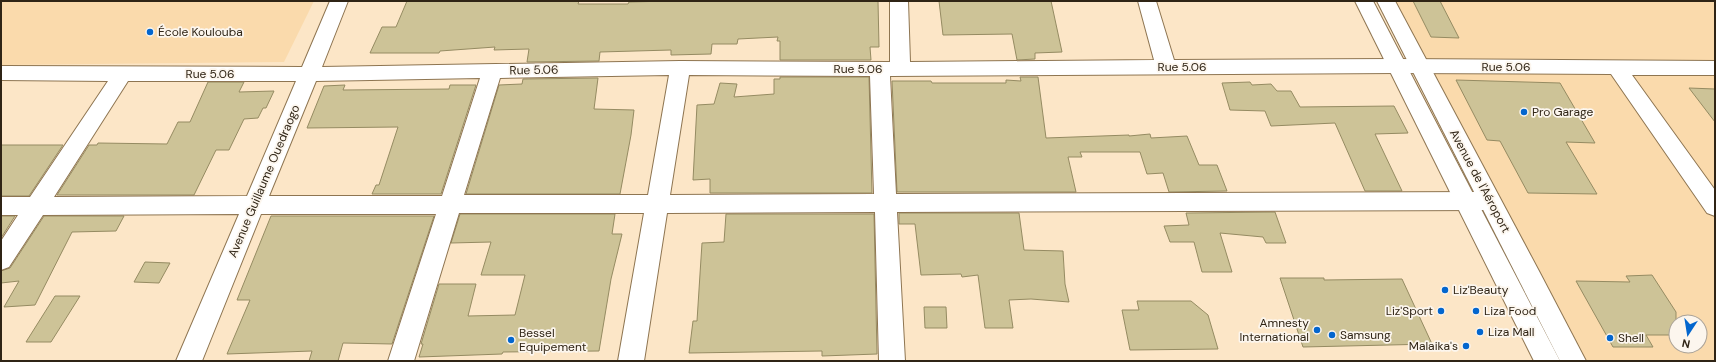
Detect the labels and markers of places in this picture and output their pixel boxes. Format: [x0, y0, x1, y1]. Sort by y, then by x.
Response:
place label: École Koulouba [158, 24, 243, 40]
marker: École Koulouba [145, 27, 155, 37]
place label: Pro Garage [1532, 104, 1594, 120]
marker: Pro Garage [1519, 107, 1529, 117]
place label: Liz'Beauty [1453, 282, 1509, 298]
marker: Liz'Beauty [1440, 285, 1450, 295]
place label: Liz'Sport [1386, 303, 1433, 319]
place label: Liza Food [1484, 303, 1536, 319]
marker: Liz'Sport [1436, 306, 1446, 316]
marker: Liza Food [1471, 306, 1481, 316]
place label: Amnesty International [1239, 315, 1309, 345]
place label: Liza Mall [1488, 324, 1534, 340]
place label: Bessel Equipement [519, 325, 587, 355]
marker: Amnesty International [1312, 325, 1322, 335]
place label: Samsung [1340, 327, 1391, 343]
marker: Liza Mall [1475, 327, 1485, 337]
marker: Samsung [1327, 330, 1337, 340]
place label: Shell [1618, 330, 1644, 346]
marker: Shell [1605, 333, 1615, 343]
marker: Bessel Equipement [506, 335, 516, 345]
place label: Malaika's [1409, 338, 1458, 354]
marker: Malaika's [1461, 341, 1471, 351]

